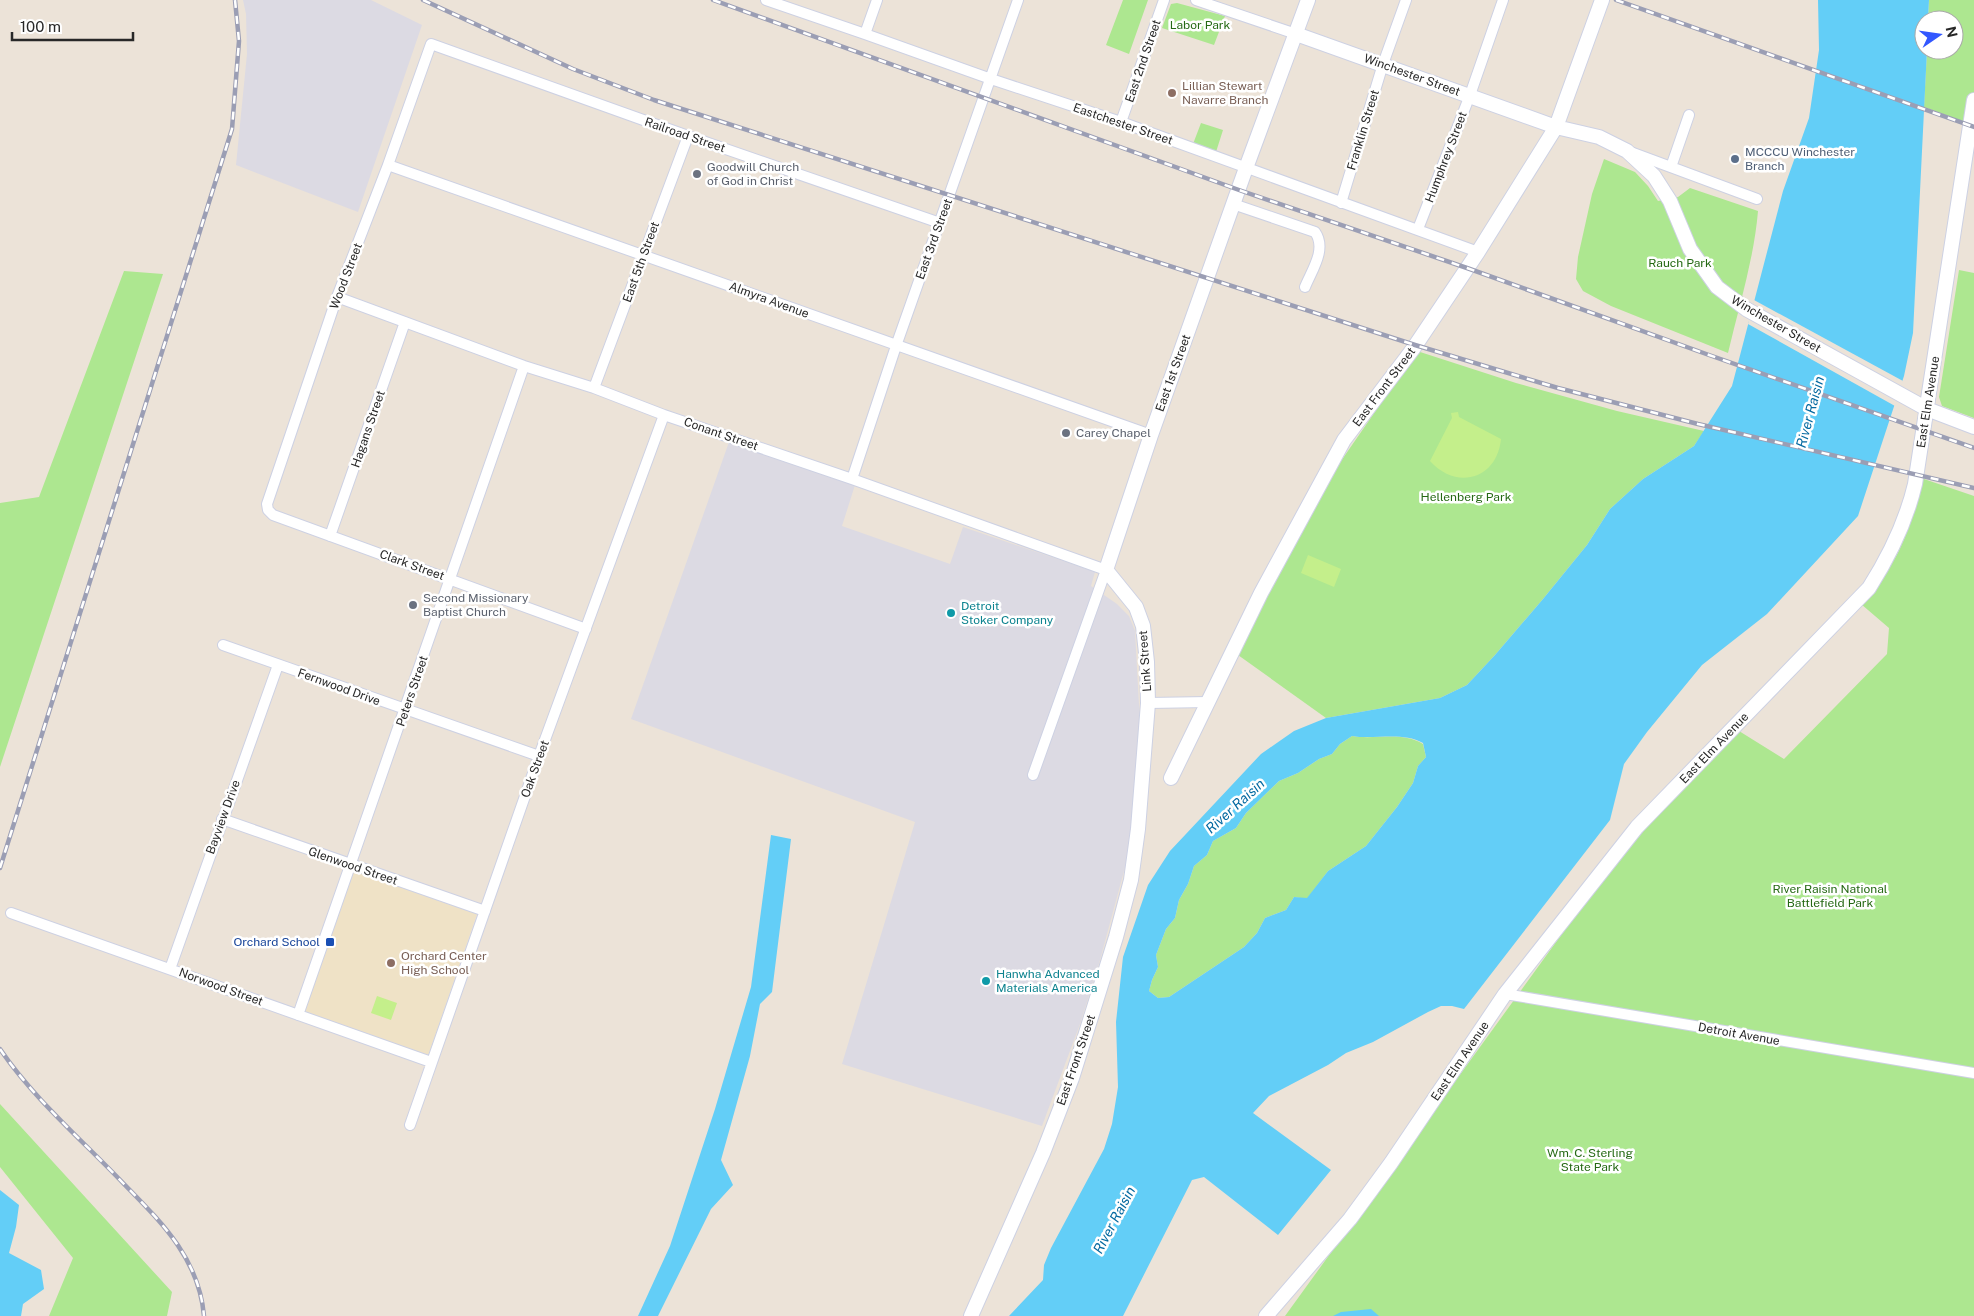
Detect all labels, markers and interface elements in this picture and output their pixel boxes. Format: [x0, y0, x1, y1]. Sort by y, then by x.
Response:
scale bar [12, 10, 134, 42]
north arrow [1914, 10, 1964, 60]
street label: East 2nd Street [1122, 17, 1164, 104]
text: 100 m [20, 18, 61, 35]
park label: Labor Park [1170, 18, 1231, 32]
text: N [1943, 25, 1961, 39]
street label: Winchester Street [1362, 51, 1462, 99]
place label: Lillian Stewart Navarre Branch [1182, 79, 1268, 107]
marker: Lillian Stewart Navarre Branch [1166, 87, 1178, 99]
street label: Franklin Street [1344, 88, 1382, 172]
street label: Eastchester Street [1071, 100, 1175, 148]
street label: Humphrey Street [1422, 109, 1470, 204]
street label: Railroad Street [643, 115, 727, 155]
place label: MCCCU Winchester Branch [1745, 145, 1855, 173]
marker: MCCCU Winchester Branch [1729, 153, 1741, 165]
place label: Goodwill Church of God in Christ [707, 160, 799, 188]
marker: Goodwill Church of God in Christ [691, 168, 703, 180]
street label: East 3rd Street [913, 196, 955, 281]
street label: East 5th Street [620, 219, 662, 304]
street label: Wood Street [327, 241, 365, 311]
park label: Rauch Park [1648, 256, 1712, 270]
street label: Almyra Avenue [727, 279, 811, 321]
street label: Winchester Street [1729, 293, 1824, 356]
street label: East 1st Street [1153, 332, 1194, 413]
street label: East Front Street [1350, 344, 1418, 429]
street label: East Elm Avenue [1914, 355, 1942, 449]
water label: River Raisin [1793, 374, 1827, 450]
street label: Hagans Street [348, 388, 388, 469]
street label: Conant Street [682, 415, 760, 453]
place label: Carey Chapel [1076, 426, 1151, 440]
marker: Carey Chapel [1060, 427, 1072, 439]
park label: Hellenberg Park [1421, 490, 1512, 504]
street label: Clark Street [378, 547, 447, 583]
place label: Second Missionary Baptist Church [423, 591, 529, 619]
marker: Second Missionary Baptist Church [407, 599, 419, 611]
place label: Detroit Stoker Company [961, 599, 1054, 627]
marker: Detroit Stoker Company [945, 607, 957, 619]
street label: Link Street [1136, 629, 1154, 692]
street label: Peters Street [393, 653, 431, 728]
street label: Fernwood Drive [296, 666, 382, 708]
street label: East Elm Avenue [1677, 710, 1751, 786]
street label: Oak Street [518, 738, 552, 800]
water label: River Raisin [1202, 775, 1268, 837]
street label: Bayview Drive [203, 778, 243, 856]
street label: Glenwood Street [306, 844, 400, 888]
park label: River Raisin National Battlefield Park [1773, 882, 1888, 910]
place label: Orchard School [233, 935, 320, 949]
marker: Orchard School [324, 936, 336, 948]
place label: Orchard Center High School [401, 949, 487, 977]
marker: Orchard Center High School [385, 957, 397, 969]
street label: Norwood Street [177, 965, 265, 1009]
place label: Hanwha Advanced Materials America [996, 967, 1100, 995]
marker: Hanwha Advanced Materials America [980, 975, 992, 987]
street label: East Front Street [1054, 1012, 1098, 1107]
street label: East Elm Avenue [1428, 1018, 1492, 1103]
street label: Detroit Avenue [1697, 1020, 1781, 1048]
park label: Wm. C. Sterling State Park [1547, 1146, 1633, 1174]
water label: River Raisin [1090, 1184, 1138, 1256]

